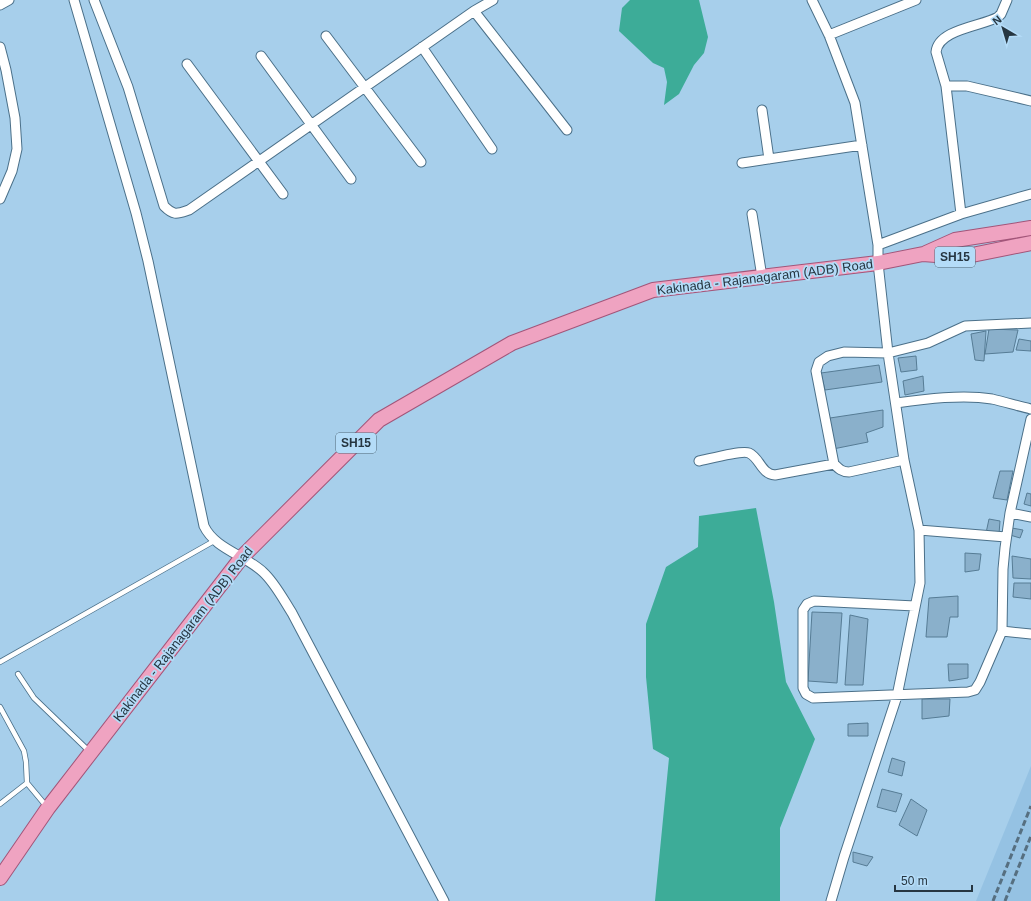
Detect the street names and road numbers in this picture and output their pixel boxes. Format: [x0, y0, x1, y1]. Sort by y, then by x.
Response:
road number: SH15 [935, 247, 975, 267]
street label: Kakinada - Rajanagaram (ADB) Road [656, 256, 874, 298]
road number: SH15 [336, 433, 376, 453]
street label: Kakinada - Rajanagaram (ADB) Road [110, 544, 256, 724]

